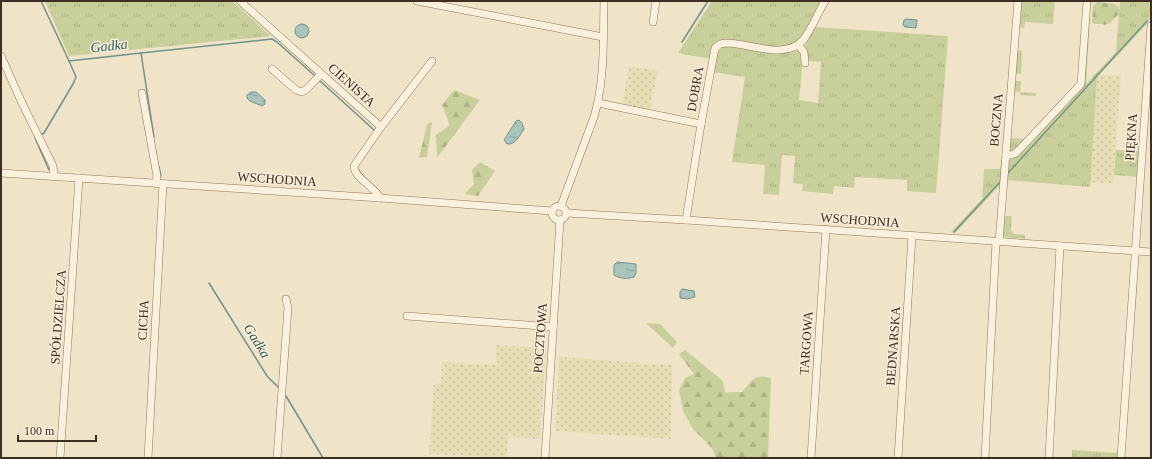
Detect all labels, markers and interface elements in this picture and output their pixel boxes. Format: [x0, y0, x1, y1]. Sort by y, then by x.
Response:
water label: Gadka [90, 37, 128, 55]
street label: CIENISTA [325, 60, 379, 110]
street label: DOBRA [684, 65, 706, 113]
street label: BOCZNA [986, 92, 1006, 147]
street label: PIĘKNA [1122, 112, 1140, 161]
street label: WSCHODNIA [237, 169, 318, 189]
street label: WSCHODNIA [820, 210, 901, 230]
street label: SPÓŁDZIELCZA [47, 268, 69, 365]
street label: CICHA [134, 299, 152, 341]
street label: POCZTOWA [530, 302, 550, 374]
street label: BEDNARSKA [883, 305, 903, 386]
street label: TARGOWA [796, 310, 816, 375]
water label: Gadka [241, 321, 273, 361]
scale bar [18, 417, 96, 443]
text: 100 m [24, 424, 55, 438]

